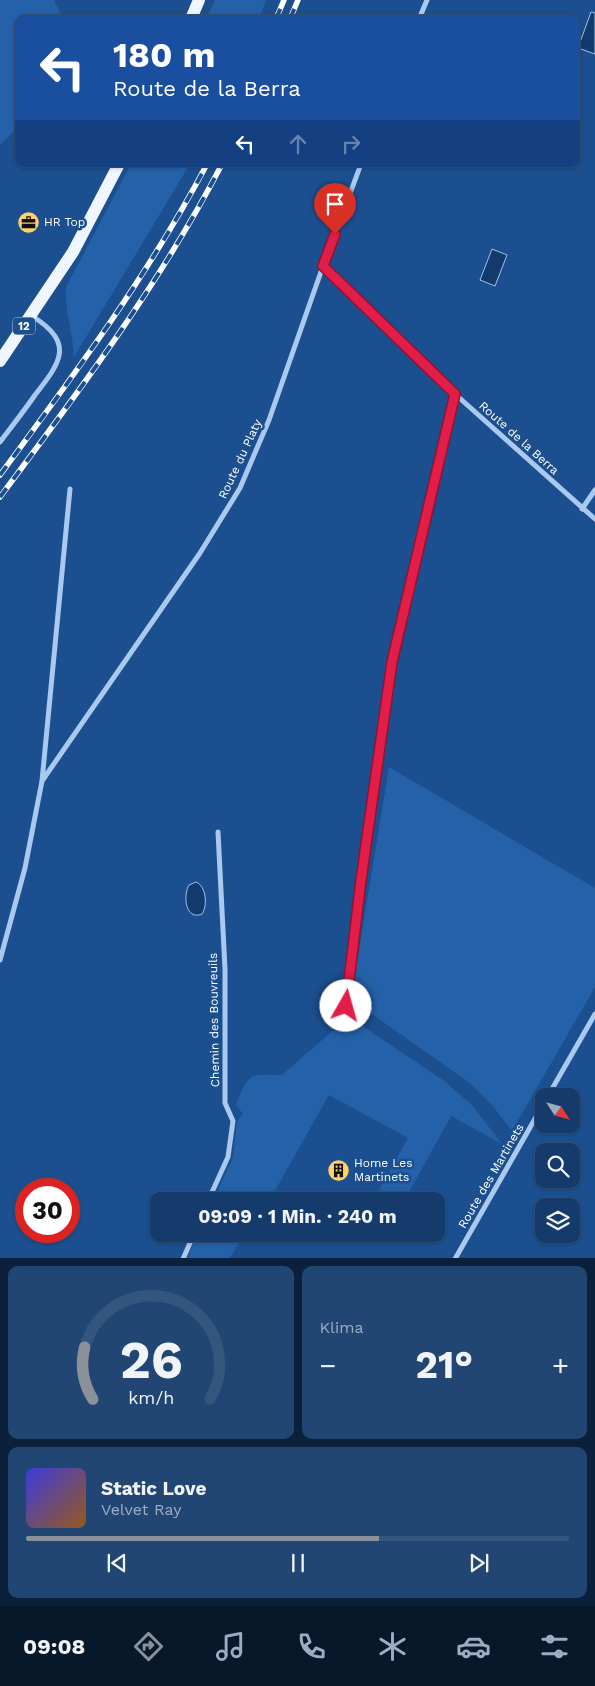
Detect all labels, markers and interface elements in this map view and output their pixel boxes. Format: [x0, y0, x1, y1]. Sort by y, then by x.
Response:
text: 180 m [113, 34, 216, 76]
icon: left [30, 35, 95, 100]
text: Route de la Berra [113, 76, 301, 101]
icon: left [231, 130, 259, 158]
icon: ahead [284, 130, 312, 158]
icon: right [337, 130, 365, 158]
pin [314, 183, 356, 234]
icon: arrive [321, 190, 349, 218]
office icon: HR Top [16, 210, 40, 234]
place label: HR Top [44, 215, 85, 229]
road number: 12 [13, 318, 35, 334]
street label: Route de la Berra [476, 399, 562, 478]
street label: Route du Platy [215, 416, 265, 501]
street label: Chemin des Bouvreuils [206, 953, 222, 1087]
position arrow [319, 979, 371, 1031]
north arrow [535, 1088, 580, 1132]
map controls [535, 1088, 580, 1243]
street label: Route des Martinets [455, 1121, 527, 1231]
button: search [535, 1143, 580, 1188]
place label: Home Les Martinets [354, 1156, 413, 1184]
building icon: Home Les Martinets [326, 1158, 350, 1182]
speed limit sign: 30 [15, 1178, 80, 1243]
button: layers [535, 1198, 580, 1243]
text: 09:09 · 1 Min. · 240 m [198, 1205, 397, 1228]
text: Klima [320, 1318, 363, 1337]
text: 26 [119, 1330, 182, 1391]
text: 21° [415, 1343, 473, 1387]
text: − [320, 1349, 336, 1382]
text: + [552, 1349, 569, 1382]
text: km/h [128, 1387, 174, 1408]
text: Static Love [101, 1477, 206, 1500]
text: Velvet Ray [101, 1500, 181, 1519]
icon: previous [103, 1549, 131, 1577]
icon: pause [284, 1549, 312, 1577]
icon: next [465, 1549, 493, 1577]
icon: directions [131, 1629, 166, 1664]
icon: music [213, 1629, 248, 1664]
icon: phone [294, 1629, 329, 1664]
icon: climate [375, 1629, 410, 1664]
icon: car [456, 1629, 491, 1664]
icon: filters [537, 1629, 572, 1664]
text: 09:08 [23, 1634, 85, 1659]

